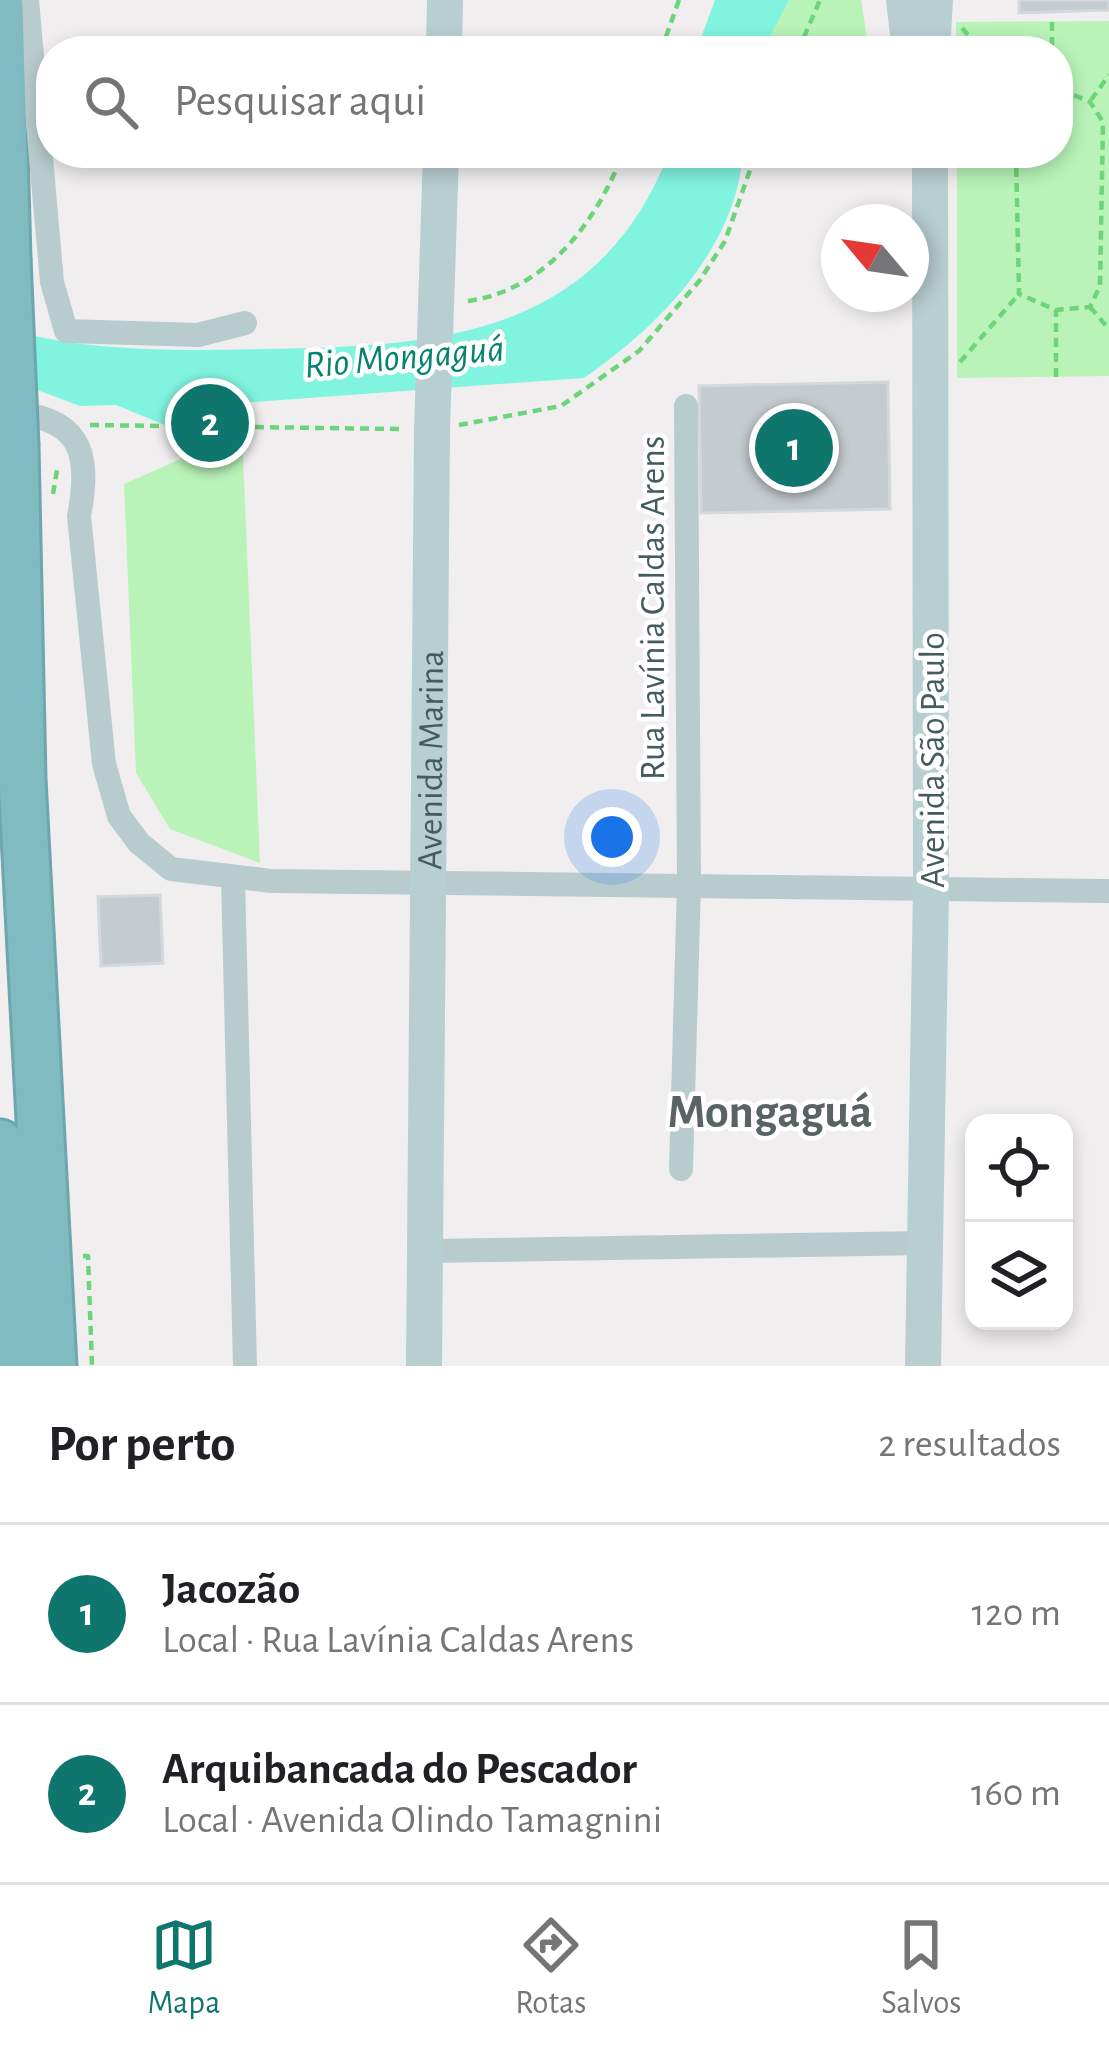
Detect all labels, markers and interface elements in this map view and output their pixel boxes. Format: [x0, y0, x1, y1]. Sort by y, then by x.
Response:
search box [36, 36, 1073, 168]
icon: search [78, 69, 144, 135]
text: Pesquisar aqui [174, 79, 426, 124]
north arrow [821, 204, 929, 312]
water label: Rio Mongaguá [303, 329, 506, 386]
pin: 2 [171, 378, 249, 468]
pin: 1 [755, 403, 833, 493]
street label: Rua Lavínia Caldas Arens [635, 436, 671, 780]
street label: Avenida São Paulo [915, 632, 951, 888]
street label: Avenida Marina [412, 650, 450, 870]
your location [582, 807, 642, 867]
district label: Mongaguá [668, 1089, 872, 1137]
map controls [965, 1114, 1073, 1330]
button: locate [965, 1114, 1073, 1222]
button: layers [965, 1222, 1073, 1330]
text: Por perto [48, 1419, 235, 1470]
text: 2 resultados [878, 1425, 1061, 1464]
text: Jacozão [162, 1567, 300, 1612]
text: 1 [80, 1594, 94, 1633]
text: 120 m [972, 1594, 1061, 1633]
text: Local · Rua Lavínia Caldas Arens [162, 1621, 634, 1660]
text: Arquibancada do Pescador [162, 1747, 637, 1792]
text: 2 [78, 1774, 96, 1813]
text: 160 m [971, 1774, 1061, 1813]
text: Local · Avenida Olindo Tamagnini [162, 1801, 662, 1840]
tab: Mapa [147, 1912, 220, 2024]
tab: Rotas [515, 1912, 587, 2024]
tab: Salvos [881, 1912, 962, 2024]

